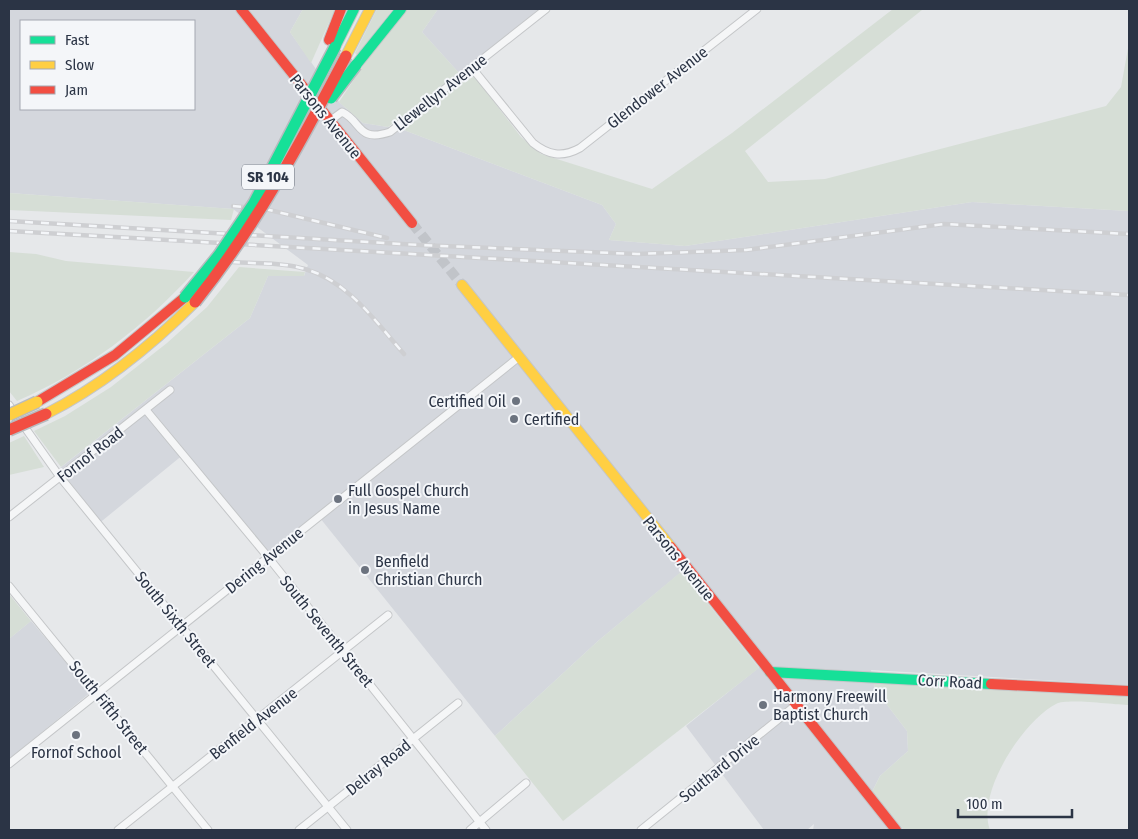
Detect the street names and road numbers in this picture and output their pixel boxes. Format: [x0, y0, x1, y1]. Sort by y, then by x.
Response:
street label: Glendower Avenue [603, 42, 711, 133]
street label: Llewellyn Avenue [390, 50, 491, 135]
street label: Parsons Avenue [286, 70, 365, 162]
road number: SR 104 [242, 164, 294, 190]
street label: Fornof Road [53, 423, 127, 486]
street label: Parsons Avenue [639, 512, 718, 604]
street label: Dering Avenue [222, 523, 307, 598]
street label: South Sixth Street [131, 568, 221, 672]
street label: South Seventh Street [276, 572, 378, 692]
street label: South Fifth Street [65, 657, 152, 758]
street label: Corr Road [917, 670, 983, 693]
street label: Benfield Avenue [206, 683, 301, 763]
street label: Southard Drive [675, 730, 763, 806]
street label: Delray Road [342, 735, 415, 799]

